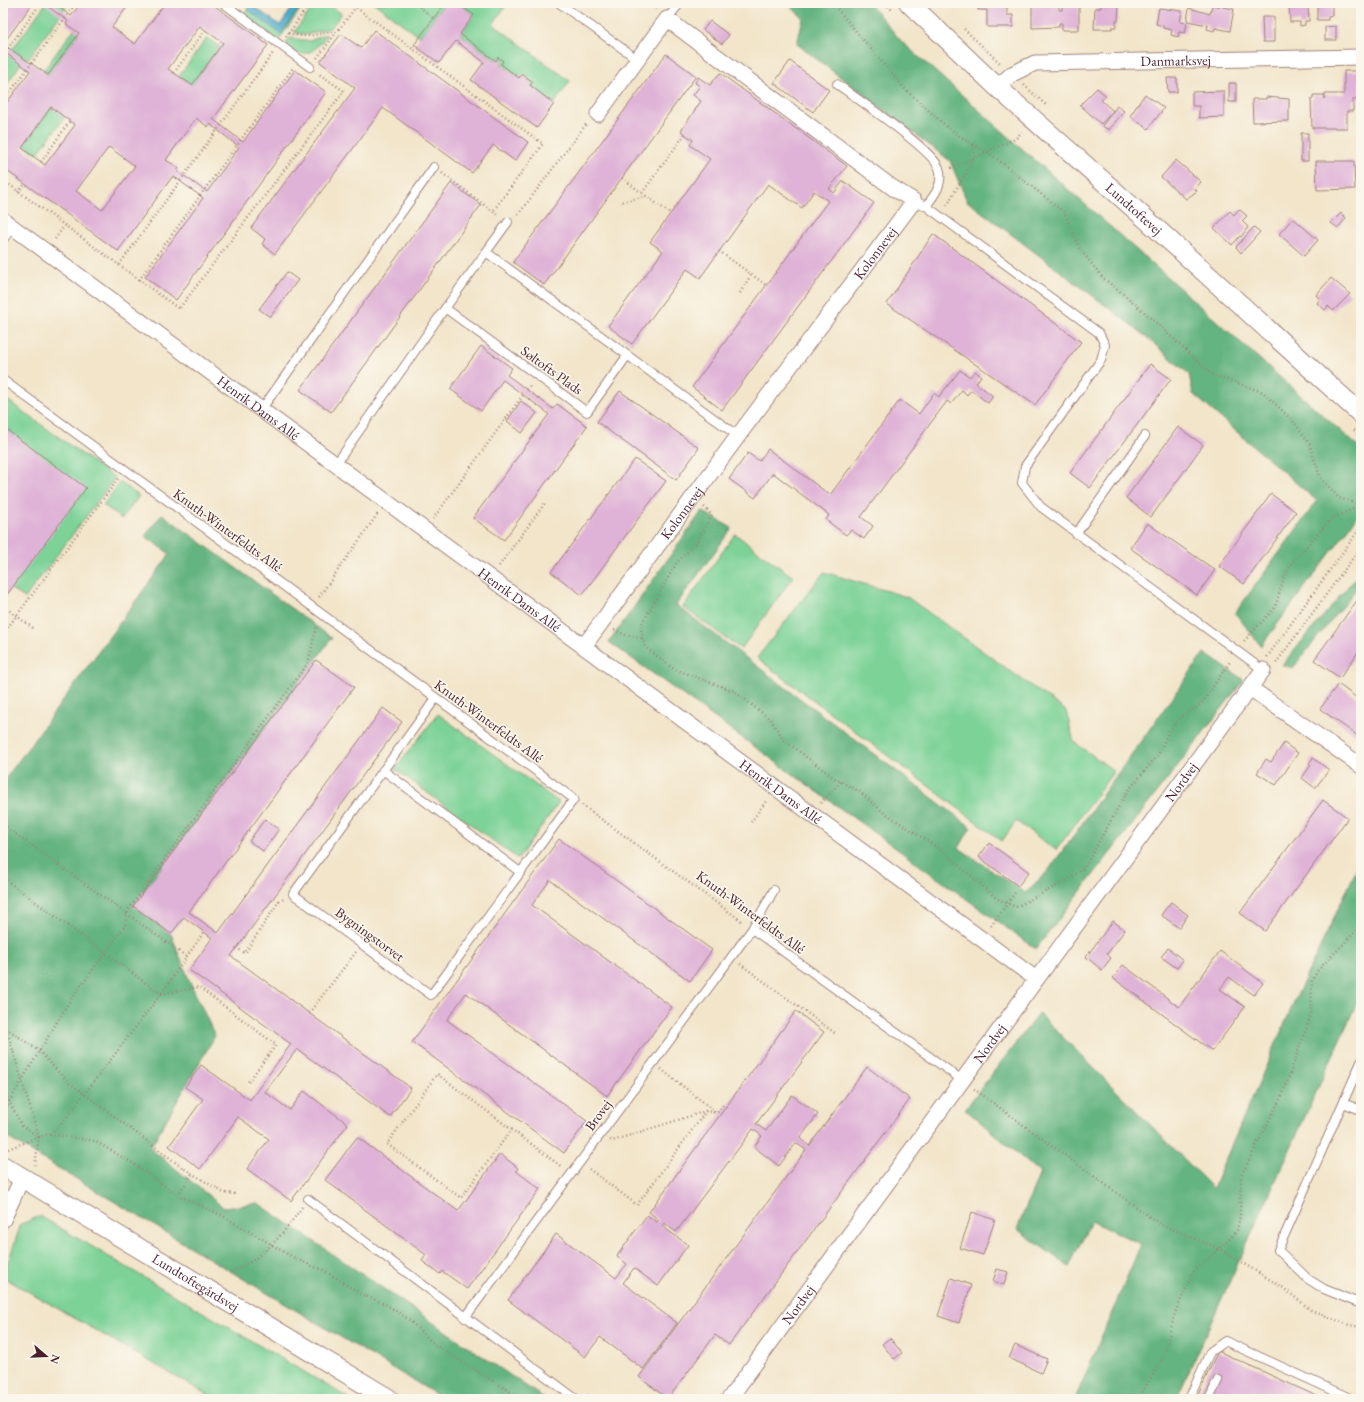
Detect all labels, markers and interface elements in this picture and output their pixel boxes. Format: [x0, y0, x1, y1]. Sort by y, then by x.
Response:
street label: Danmarksvej [1140, 51, 1211, 70]
street label: Lundtoftevej [1102, 179, 1166, 239]
street label: Kolonnevej [849, 223, 901, 283]
street label: Søltofts Plads [517, 341, 587, 399]
street label: Henrik Dams Allé [214, 371, 304, 444]
street label: Kolonnevej [656, 483, 707, 543]
street label: Knuth-Winterfeldts Allé [170, 484, 286, 576]
street label: Henrik Dams Allé [475, 563, 565, 636]
street label: Knuth-Winterfeldts Allé [431, 675, 547, 767]
street label: Henrik Dams Allé [736, 755, 826, 828]
street label: Nordvej [1161, 759, 1201, 805]
street label: Knuth-Winterfeldts Allé [693, 866, 809, 958]
street label: Bygningstorvet [332, 903, 409, 965]
street label: Nordvej [969, 1020, 1010, 1066]
street label: Brovej [581, 1096, 615, 1134]
street label: Lundtoftegårdsvej [149, 1249, 242, 1315]
street label: Nordvej [778, 1281, 818, 1328]
north arrow [26, 1336, 66, 1376]
text: N [47, 1353, 64, 1366]

